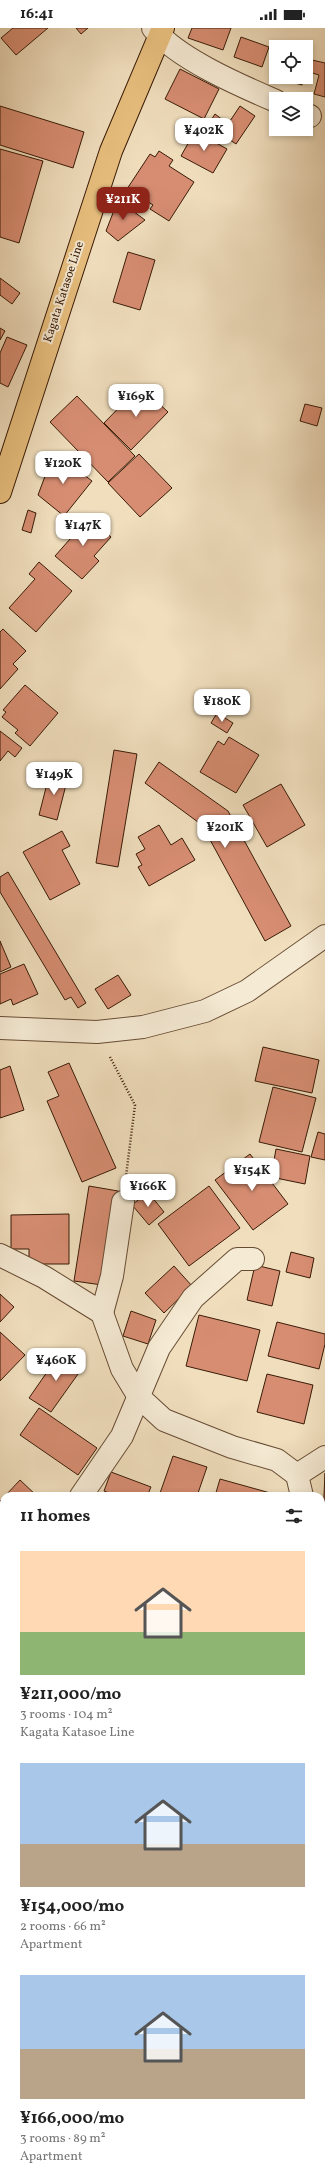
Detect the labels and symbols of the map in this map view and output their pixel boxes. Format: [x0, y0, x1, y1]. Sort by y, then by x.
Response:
pin: ¥402K [176, 118, 232, 152]
pin: ¥211K [95, 187, 151, 221]
street label: Kagata Katasoe Line [40, 239, 88, 345]
pin: ¥169K [108, 384, 164, 418]
pin: ¥120K [35, 451, 91, 485]
pin: ¥147K [55, 513, 111, 547]
pin: ¥180K [194, 689, 250, 723]
pin: ¥149K [26, 762, 82, 796]
pin: ¥201K [197, 815, 253, 849]
pin: ¥154K [224, 1158, 280, 1192]
pin: ¥166K [120, 1174, 176, 1208]
pin: ¥460K [28, 1348, 84, 1382]

